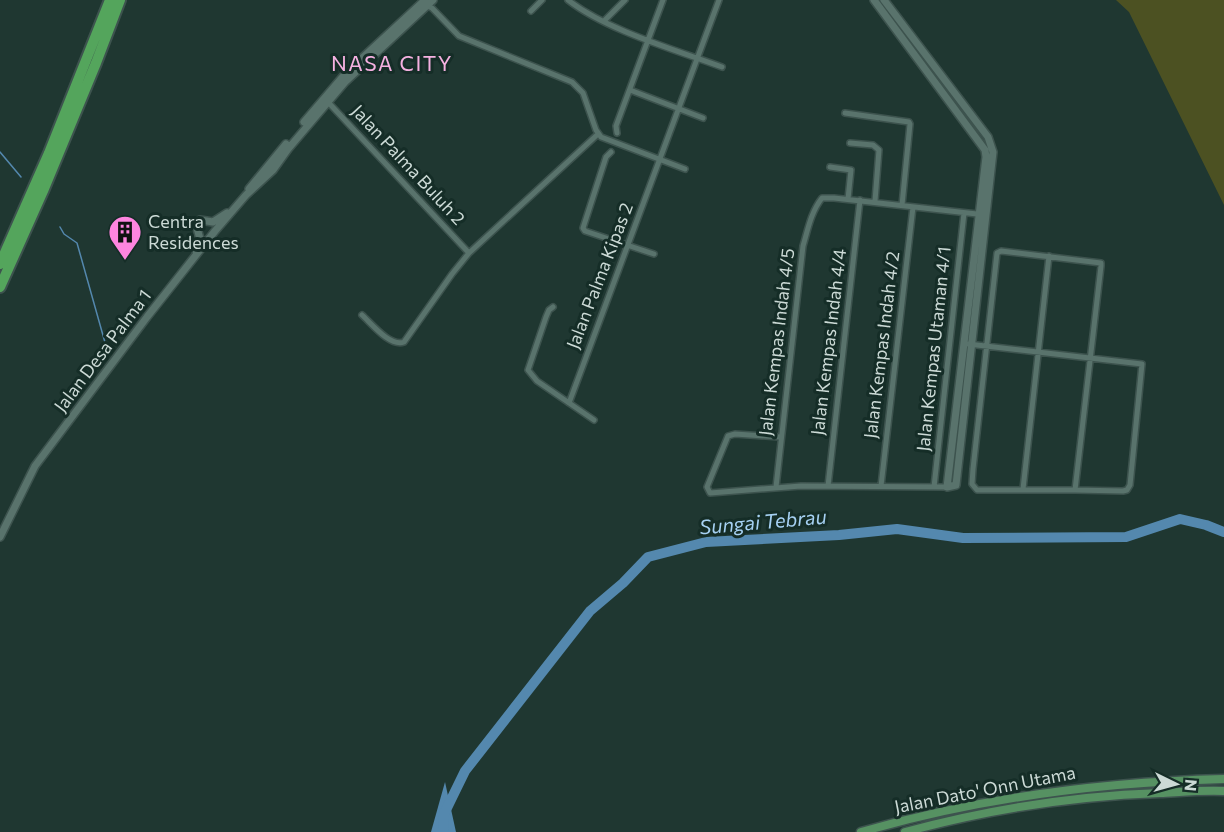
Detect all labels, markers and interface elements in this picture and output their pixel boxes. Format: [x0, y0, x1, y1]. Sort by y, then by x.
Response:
district label: NASA CITY [331, 50, 453, 75]
street label: Jalan Palma Buluh 2 [347, 100, 470, 229]
street label: Jalan Palma Kipas 2 [561, 200, 637, 352]
place label: Centra Residences [148, 210, 239, 253]
building icon: Centra Residences [107, 214, 143, 261]
street label: Jalan Kempas Utaman 4/1 [911, 245, 955, 453]
street label: Jalan Kempas Indah 4/5 [754, 247, 798, 437]
street label: Jalan Kempas Indah 4/4 [806, 247, 850, 436]
street label: Jalan Kempas Indah 4/2 [859, 250, 903, 440]
street label: Jalan Desa Palma 1 [49, 285, 155, 416]
water label: Sungai Tebrau [698, 503, 827, 539]
north arrow [1146, 754, 1206, 814]
street label: Jalan Dato' Onn Utama [892, 761, 1077, 817]
text: N [1181, 779, 1201, 792]

